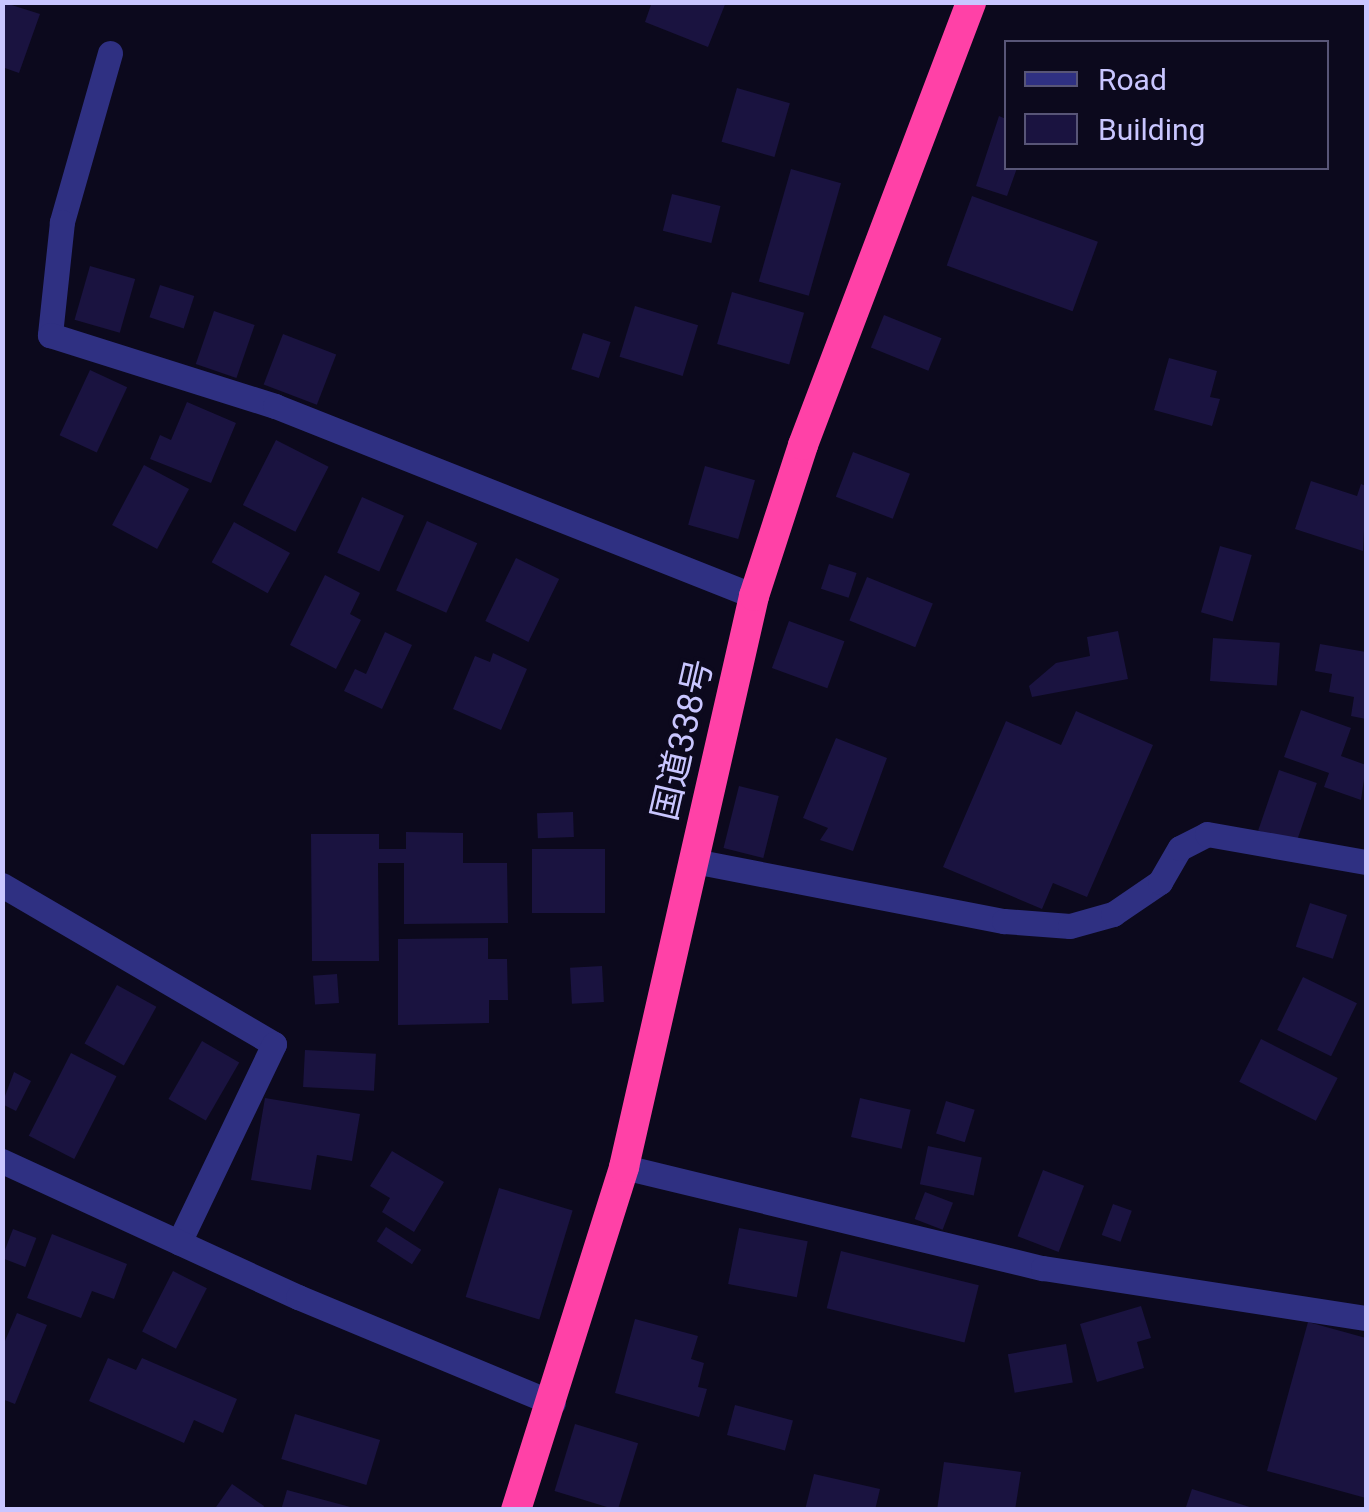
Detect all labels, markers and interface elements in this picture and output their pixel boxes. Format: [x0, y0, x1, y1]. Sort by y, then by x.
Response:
legend [1004, 40, 1329, 170]
text: Road [1098, 62, 1167, 97]
text: Building [1098, 112, 1205, 147]
street label: 国道338号 [644, 655, 722, 825]

